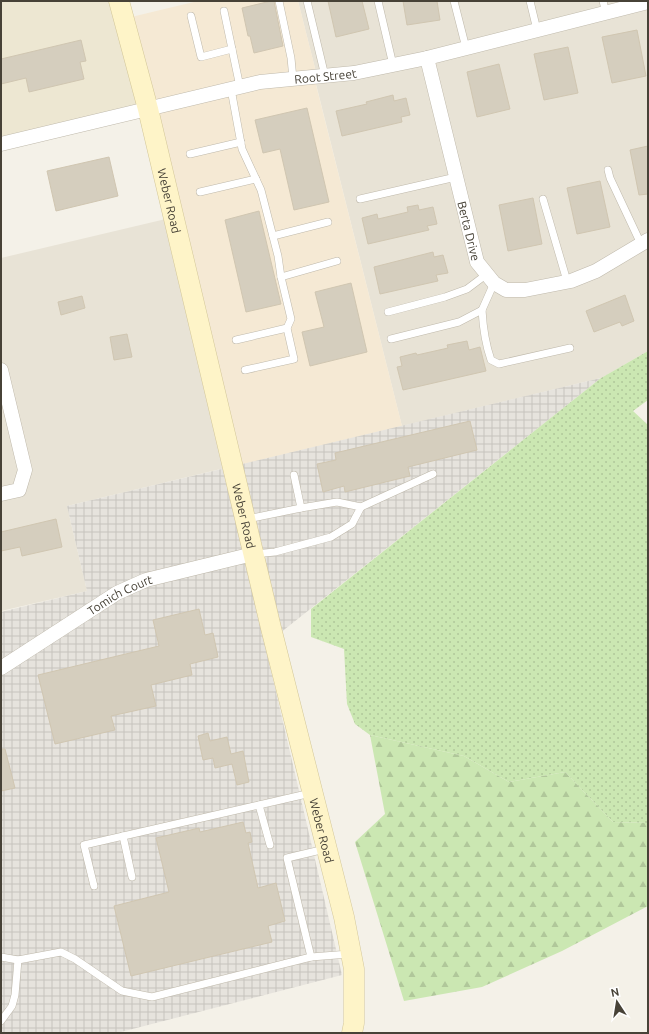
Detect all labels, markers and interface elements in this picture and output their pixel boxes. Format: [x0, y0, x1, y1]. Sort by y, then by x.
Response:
street label: Root Street [294, 66, 358, 85]
street label: Weber Road [156, 167, 184, 234]
street label: Berta Drive [456, 200, 483, 262]
street label: Weber Road [230, 482, 258, 550]
street label: Tomich Court [85, 572, 154, 617]
street label: Weber Road [308, 797, 337, 864]
north arrow [597, 982, 637, 1022]
text: N [610, 985, 620, 999]

